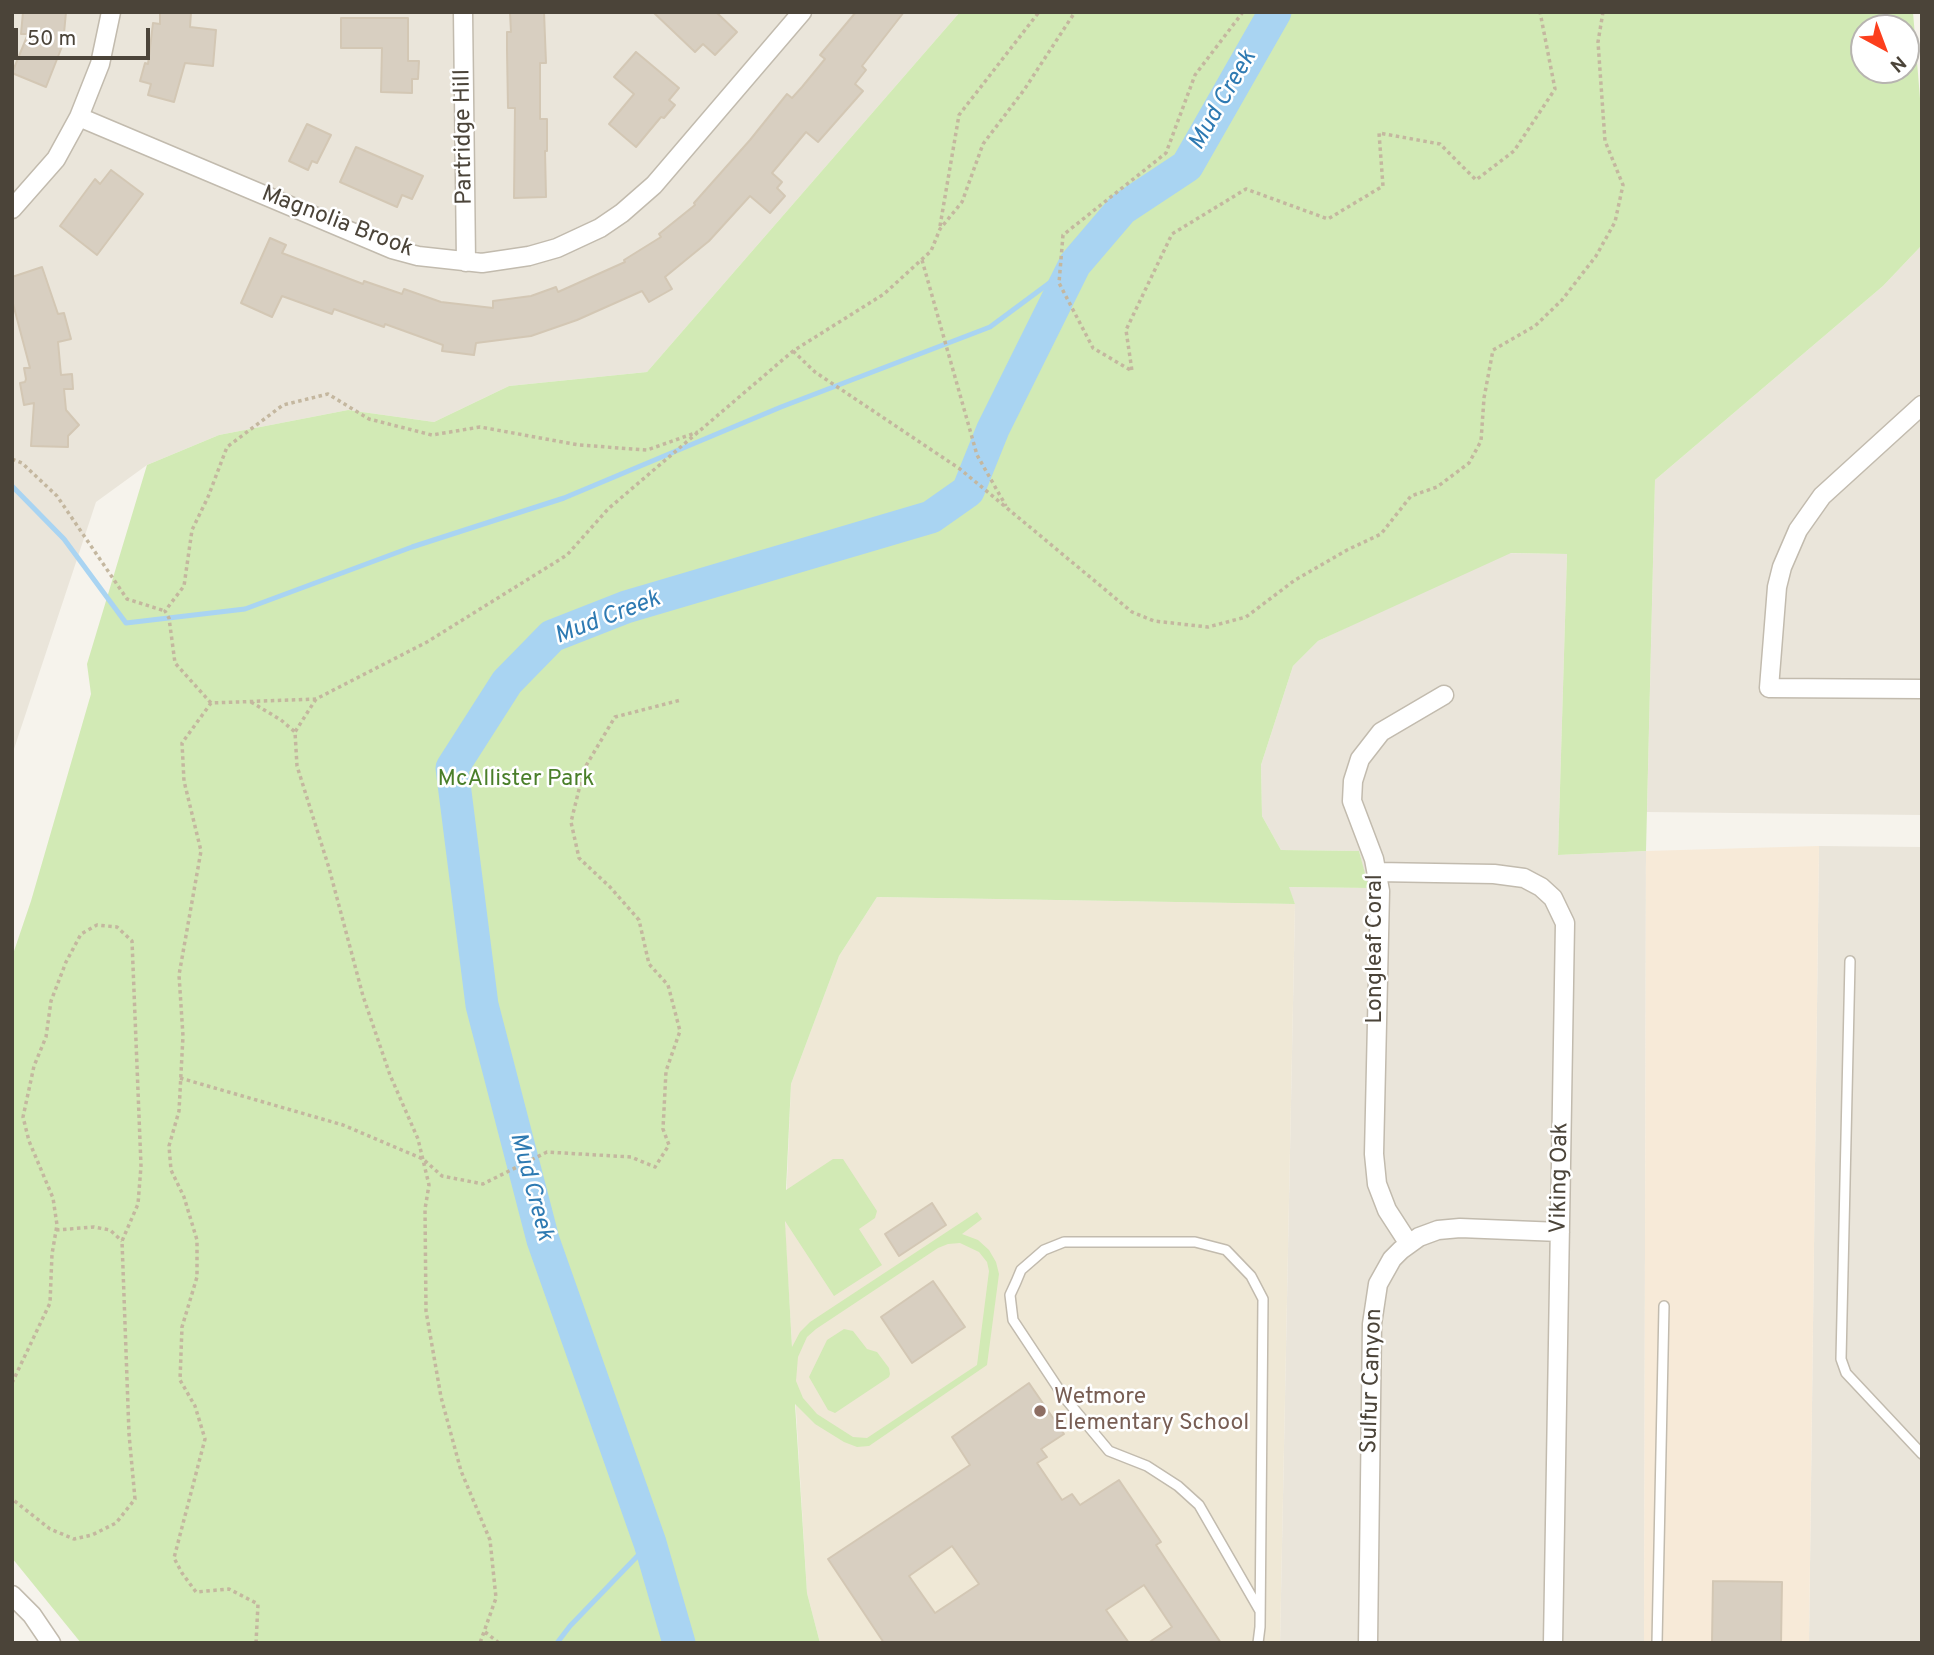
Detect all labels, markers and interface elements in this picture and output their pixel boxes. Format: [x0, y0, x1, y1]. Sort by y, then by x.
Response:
scale bar [18, 14, 154, 58]
north arrow [1850, 14, 1920, 84]
text: 50 m [27, 26, 76, 53]
water label: Mud Creek [1184, 46, 1264, 156]
text: N [1884, 50, 1910, 77]
street label: Partridge Hill [450, 69, 480, 205]
street label: Magnolia Brook [257, 181, 417, 265]
water label: Mud Creek [551, 586, 665, 652]
park label: McAllister Park [438, 766, 594, 794]
street label: Longleaf Coral [1362, 874, 1390, 1024]
street label: Viking Oak [1546, 1122, 1576, 1234]
water label: Mud Creek [502, 1130, 558, 1244]
street label: Sulfur Canyon [1357, 1308, 1389, 1454]
place label: Wetmore Elementary School [1054, 1384, 1249, 1438]
marker: Wetmore Elementary School [1032, 1403, 1048, 1419]

